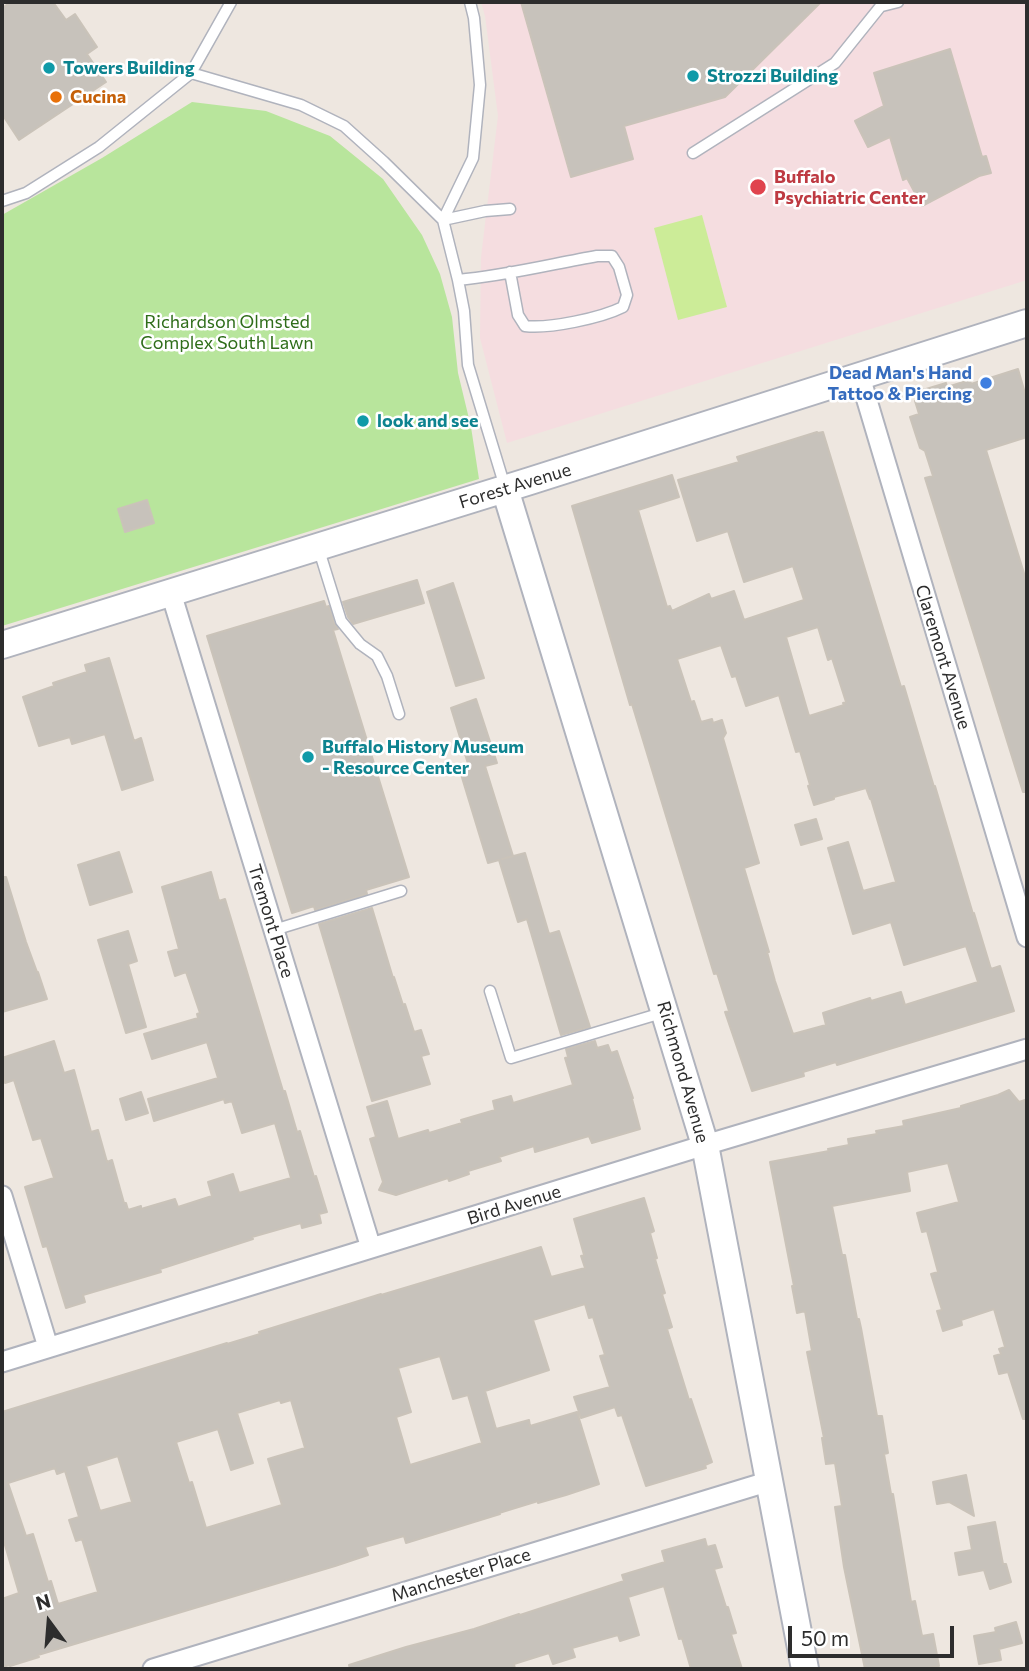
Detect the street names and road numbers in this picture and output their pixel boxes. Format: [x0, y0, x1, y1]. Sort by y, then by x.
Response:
street label: Forest Avenue [456, 459, 574, 513]
street label: Claremont Avenue [911, 582, 975, 732]
street label: Tremont Place [243, 862, 299, 980]
street label: Richmond Avenue [652, 999, 714, 1145]
street label: Bird Avenue [464, 1180, 564, 1230]
street label: Manchester Place [389, 1544, 533, 1606]

